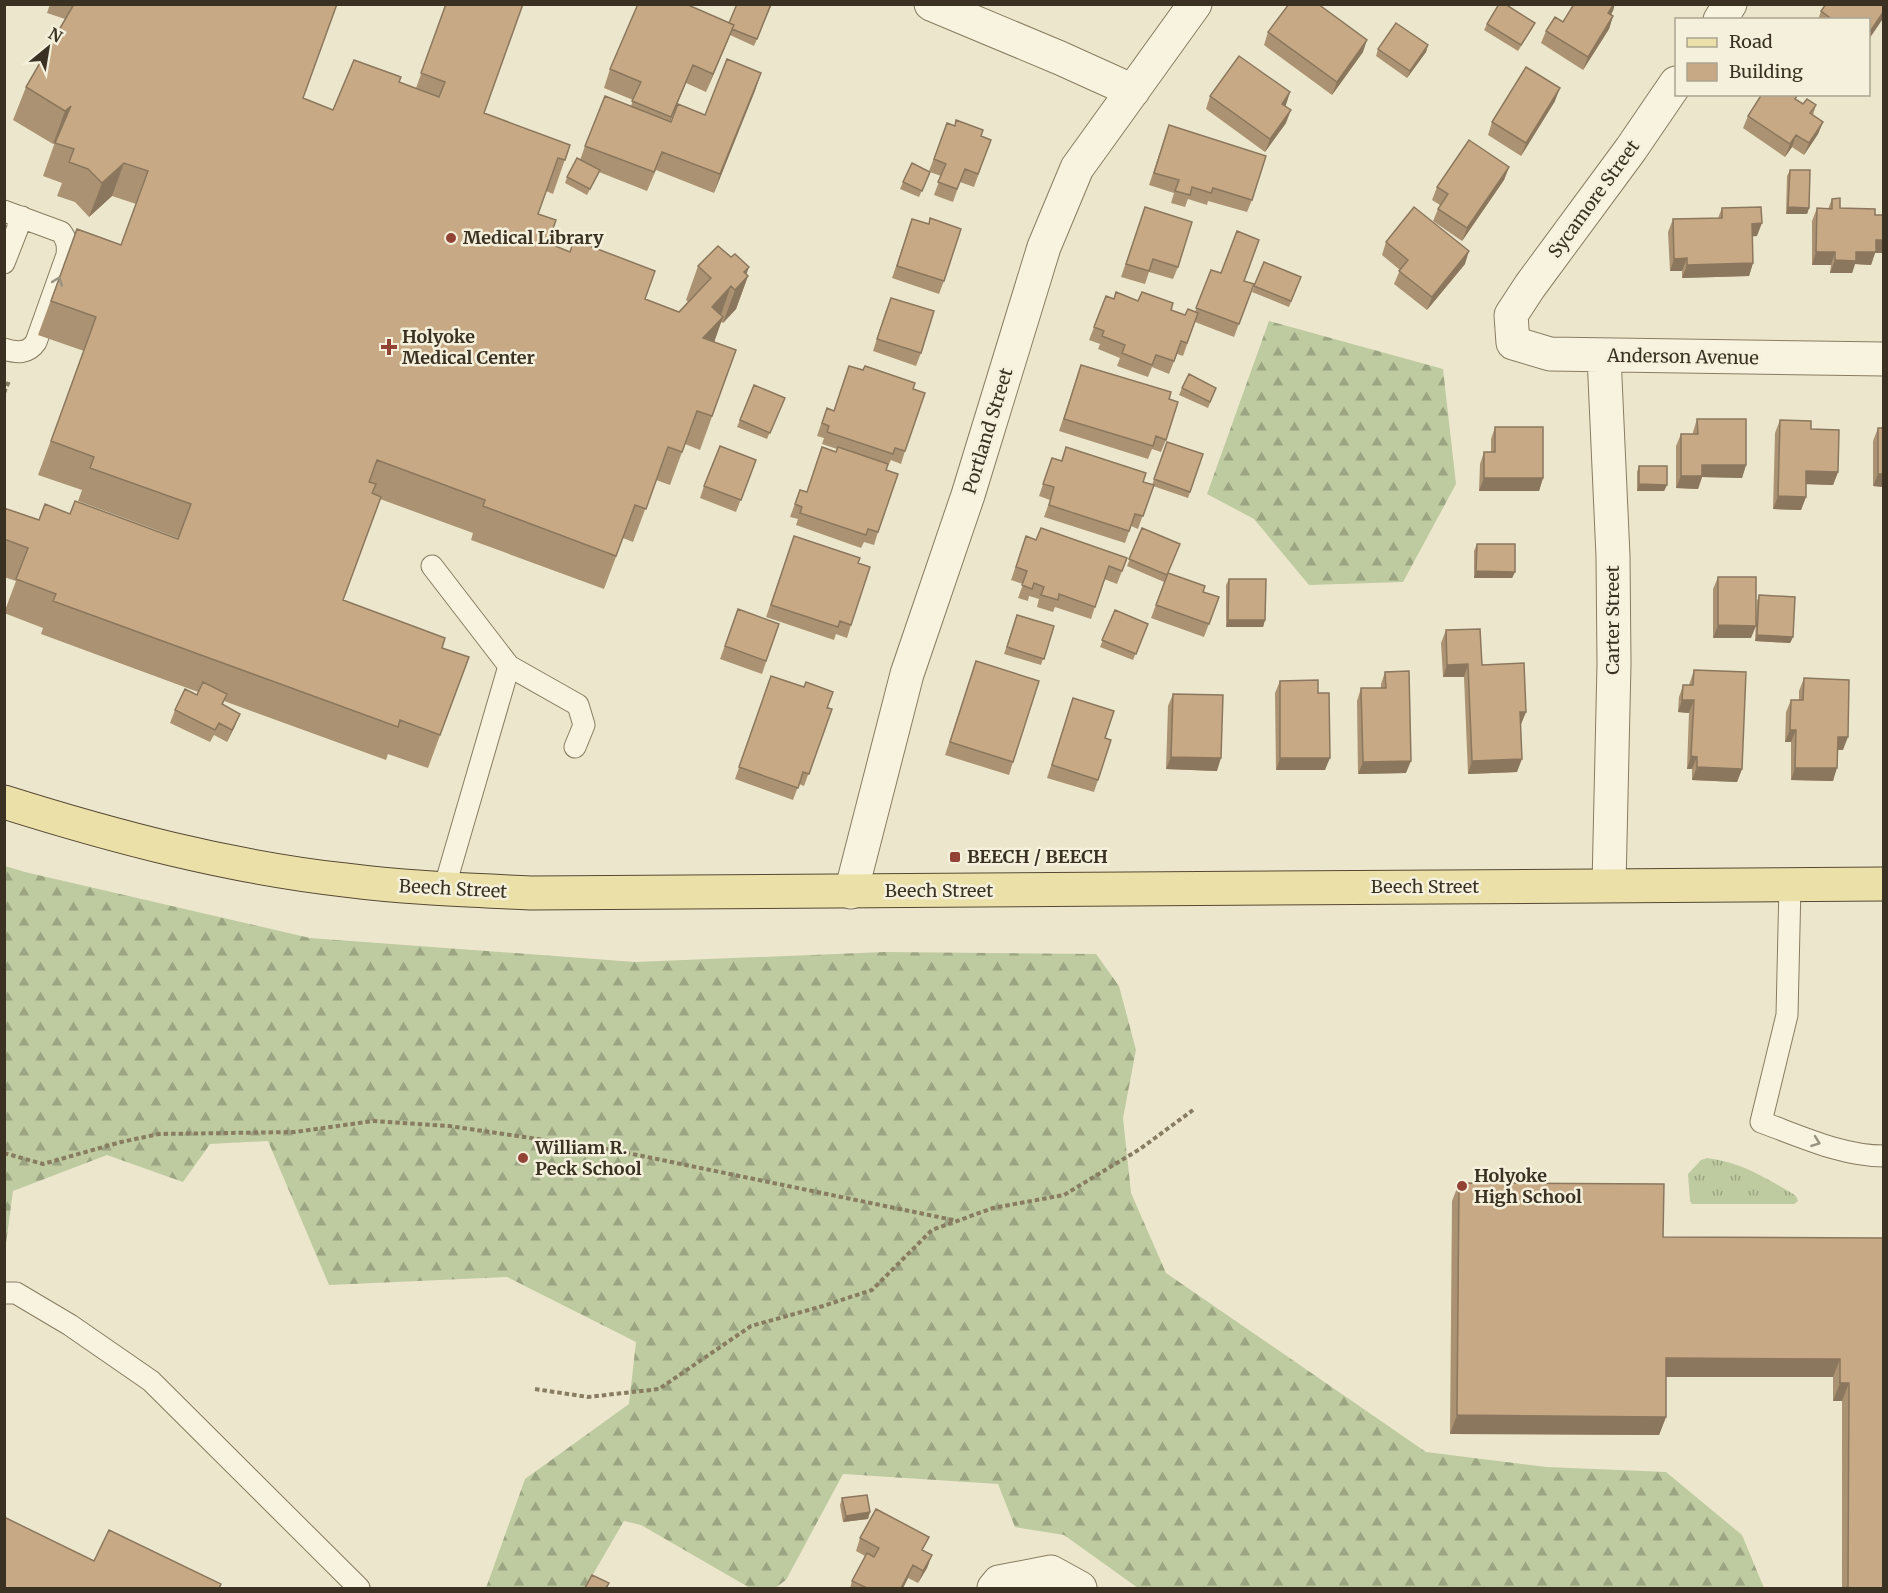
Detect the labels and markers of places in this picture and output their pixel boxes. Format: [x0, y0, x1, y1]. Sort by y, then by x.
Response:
place label: Medical Library [463, 226, 604, 249]
marker: Medical Library [444, 231, 458, 245]
place label: Holyoke Medical Center [402, 325, 535, 369]
marker: Holyoke Medical Center [380, 338, 398, 356]
place label: BEECH / BEECH [967, 845, 1108, 868]
marker: BEECH / BEECH [948, 850, 962, 864]
place label: William R. Peck School [534, 1136, 642, 1180]
marker: William R. Peck School [516, 1151, 530, 1165]
place label: Holyoke High School [1474, 1164, 1582, 1208]
marker: Holyoke High School [1455, 1179, 1469, 1193]

